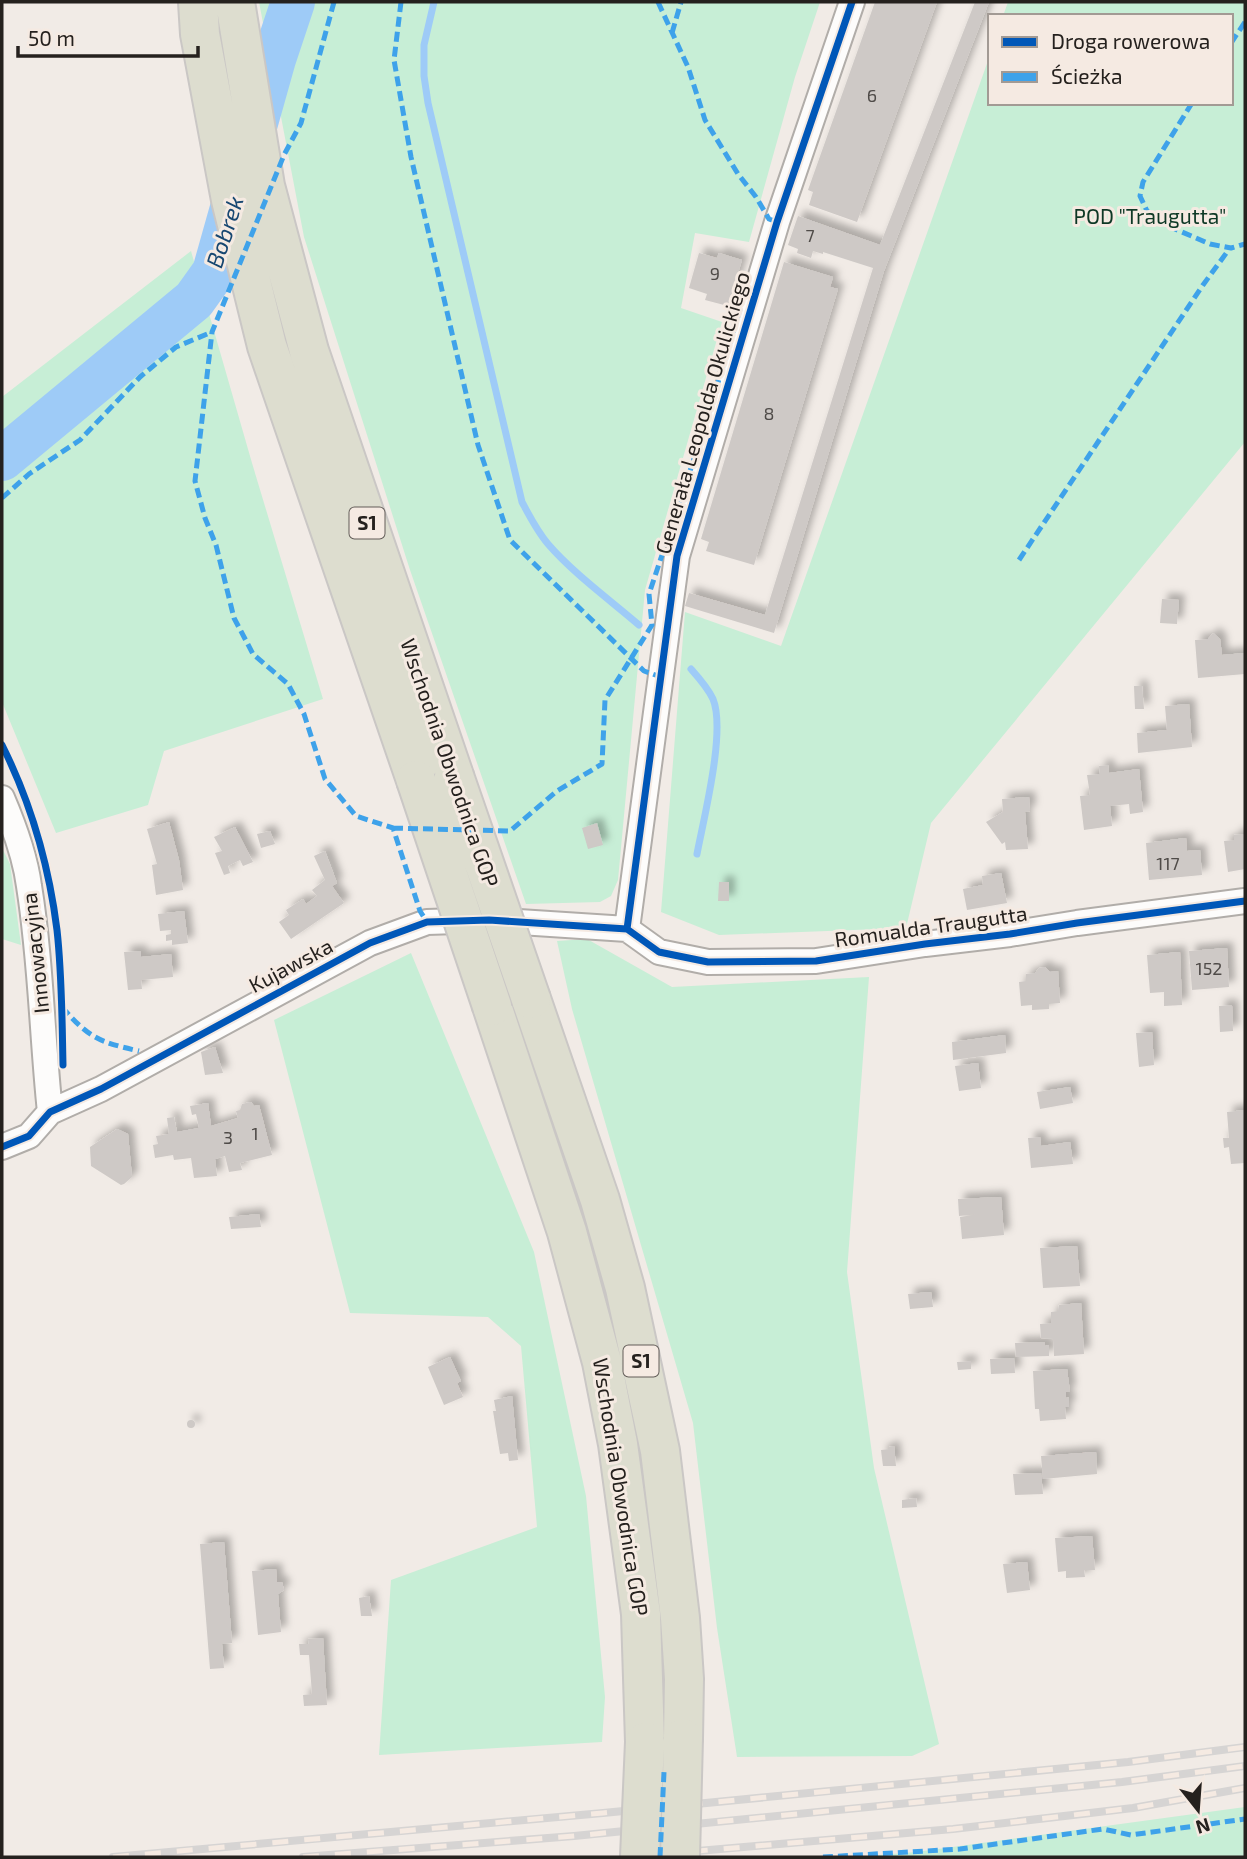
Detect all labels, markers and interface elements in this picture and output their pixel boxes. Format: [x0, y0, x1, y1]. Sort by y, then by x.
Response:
scale bar [18, 14, 198, 58]
legend [988, 14, 1233, 105]
text: 50 m [28, 25, 75, 50]
text: Droga rowerowa [1051, 28, 1210, 53]
text: Ścieżka [1051, 63, 1122, 88]
house number: 6 [867, 84, 877, 106]
water label: Bobrek [199, 192, 249, 271]
park label: POD "Traugutta" [1074, 203, 1226, 228]
house number: 7 [805, 224, 815, 246]
house number: 9 [710, 262, 720, 284]
street label: Generała Leopolda Okulickiego [649, 268, 754, 557]
house number: 8 [764, 402, 774, 424]
road number: S1 [350, 508, 384, 538]
street label: Wschodnia Obwodnica GOP [396, 635, 505, 890]
house number: 117 [1156, 852, 1180, 874]
street label: Innowacyjna [16, 892, 54, 1015]
street label: Romualda Traugutta [833, 900, 1029, 951]
street label: Kujawska [244, 932, 337, 998]
house number: 152 [1196, 957, 1222, 979]
house number: 1 [251, 1122, 259, 1144]
house number: 3 [223, 1126, 233, 1148]
road number: S1 [624, 1345, 658, 1376]
street label: Wschodnia Obwodnica GOP [589, 1356, 654, 1618]
north arrow [1163, 1775, 1233, 1845]
text: N [1193, 1814, 1213, 1840]

